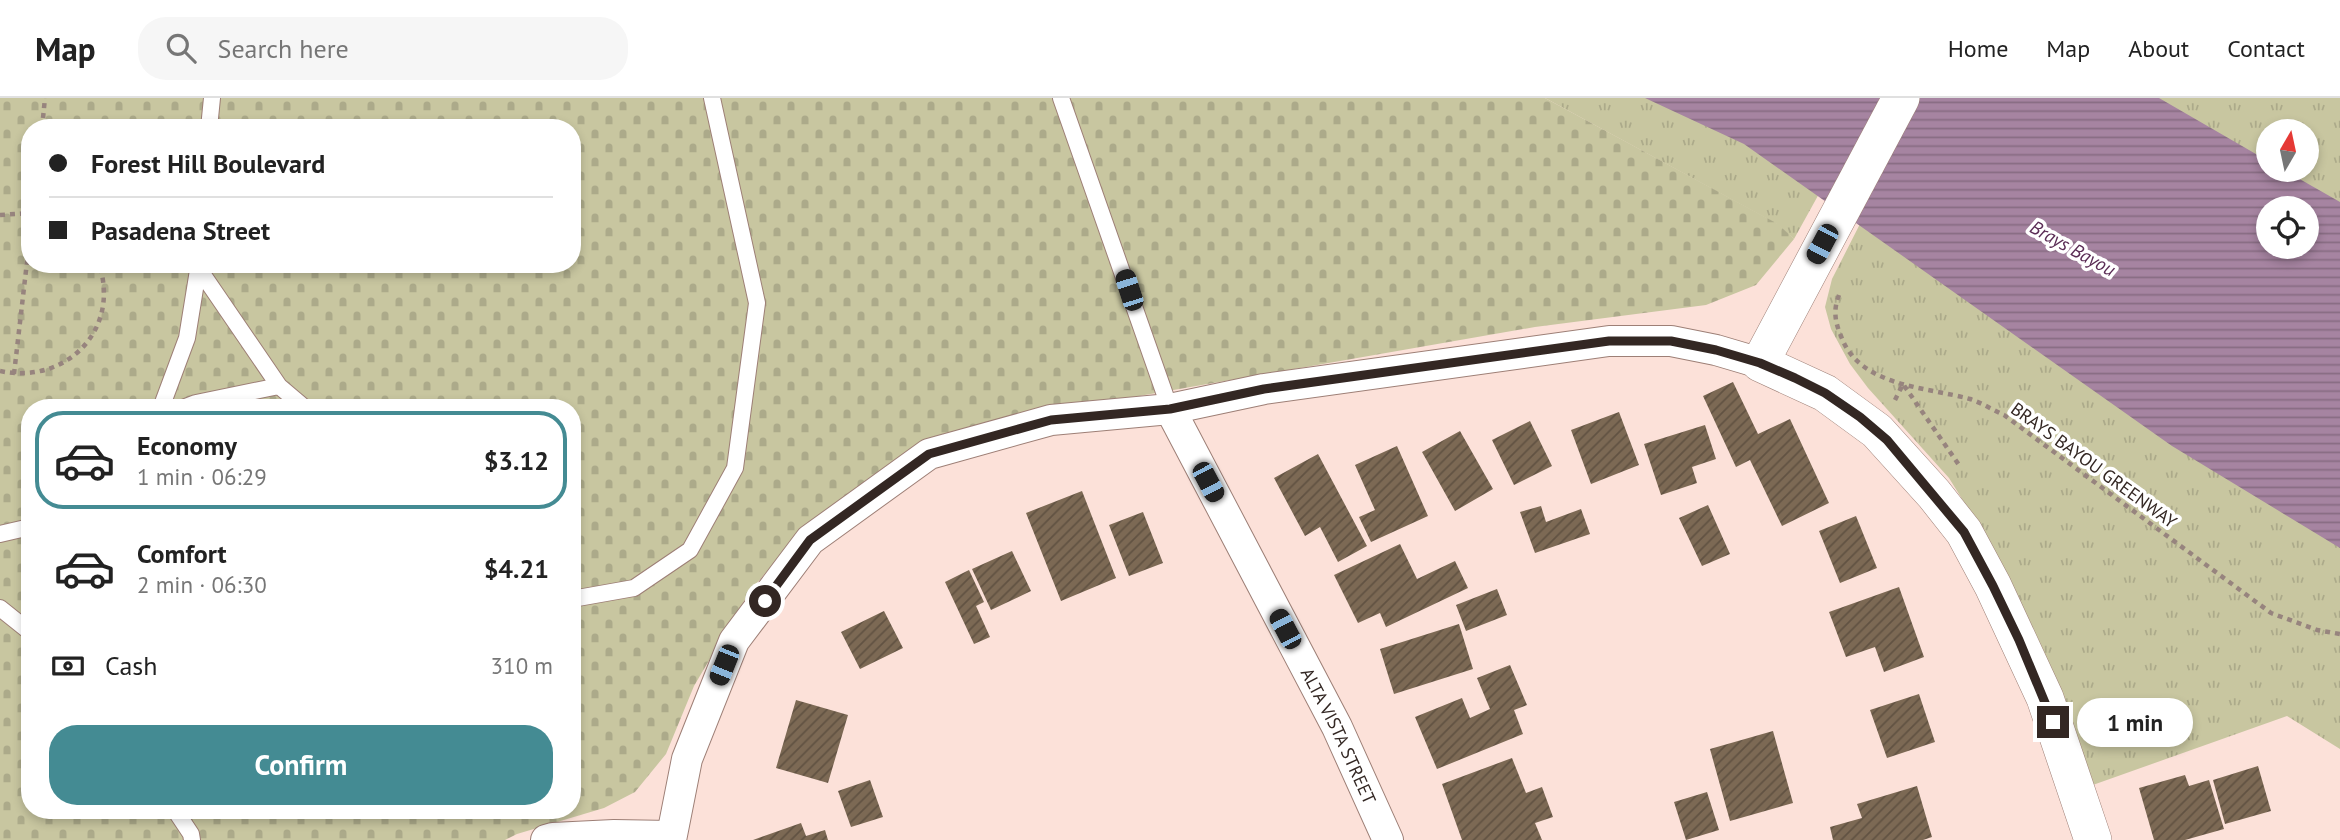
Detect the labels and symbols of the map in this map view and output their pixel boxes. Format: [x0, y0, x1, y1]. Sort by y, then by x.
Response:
north arrow [2256, 119, 2319, 182]
water label: Brays Bayou [2026, 215, 2120, 281]
car [1803, 221, 1842, 267]
car [1113, 267, 1146, 313]
street label: BRAYS BAYOU GREENWAY [2007, 397, 2181, 533]
car [1189, 459, 1228, 505]
route start [749, 585, 781, 617]
car [1266, 606, 1305, 652]
car [707, 642, 742, 688]
street label: ALTA VISTA STREET [1296, 664, 1382, 807]
callout: 1 min [2078, 698, 2193, 746]
route end [2037, 706, 2069, 738]

